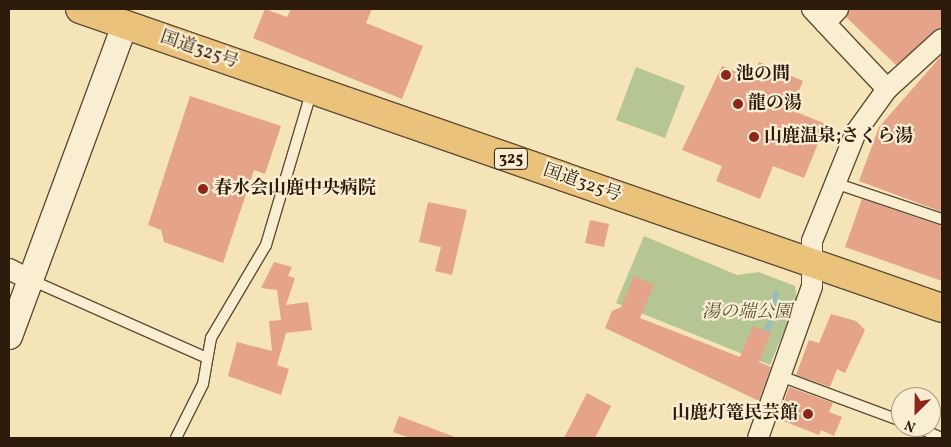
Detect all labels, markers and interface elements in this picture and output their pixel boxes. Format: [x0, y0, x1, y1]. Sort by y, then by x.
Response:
street label: 国道325号 [157, 28, 241, 74]
place label: 池の間 [736, 64, 790, 86]
marker: 池の間 [720, 69, 732, 81]
place label: 龍の湯 [748, 93, 802, 115]
marker: 龍の湯 [732, 98, 744, 110]
place label: 山鹿温泉;さくら湯 [764, 126, 913, 148]
marker: 山鹿温泉;さくら湯 [748, 131, 760, 143]
road number: 325 [494, 146, 528, 172]
street label: 国道325号 [540, 161, 624, 207]
place label: 春水会山鹿中央病院 [214, 178, 376, 200]
marker: 春水会山鹿中央病院 [196, 182, 210, 196]
park label: 湯の端公園 [702, 302, 792, 324]
north arrow [891, 387, 941, 437]
place label: 山鹿灯篭民芸館 [672, 403, 798, 425]
marker: 山鹿灯篭民芸館 [802, 408, 814, 420]
text: N [902, 415, 919, 436]

